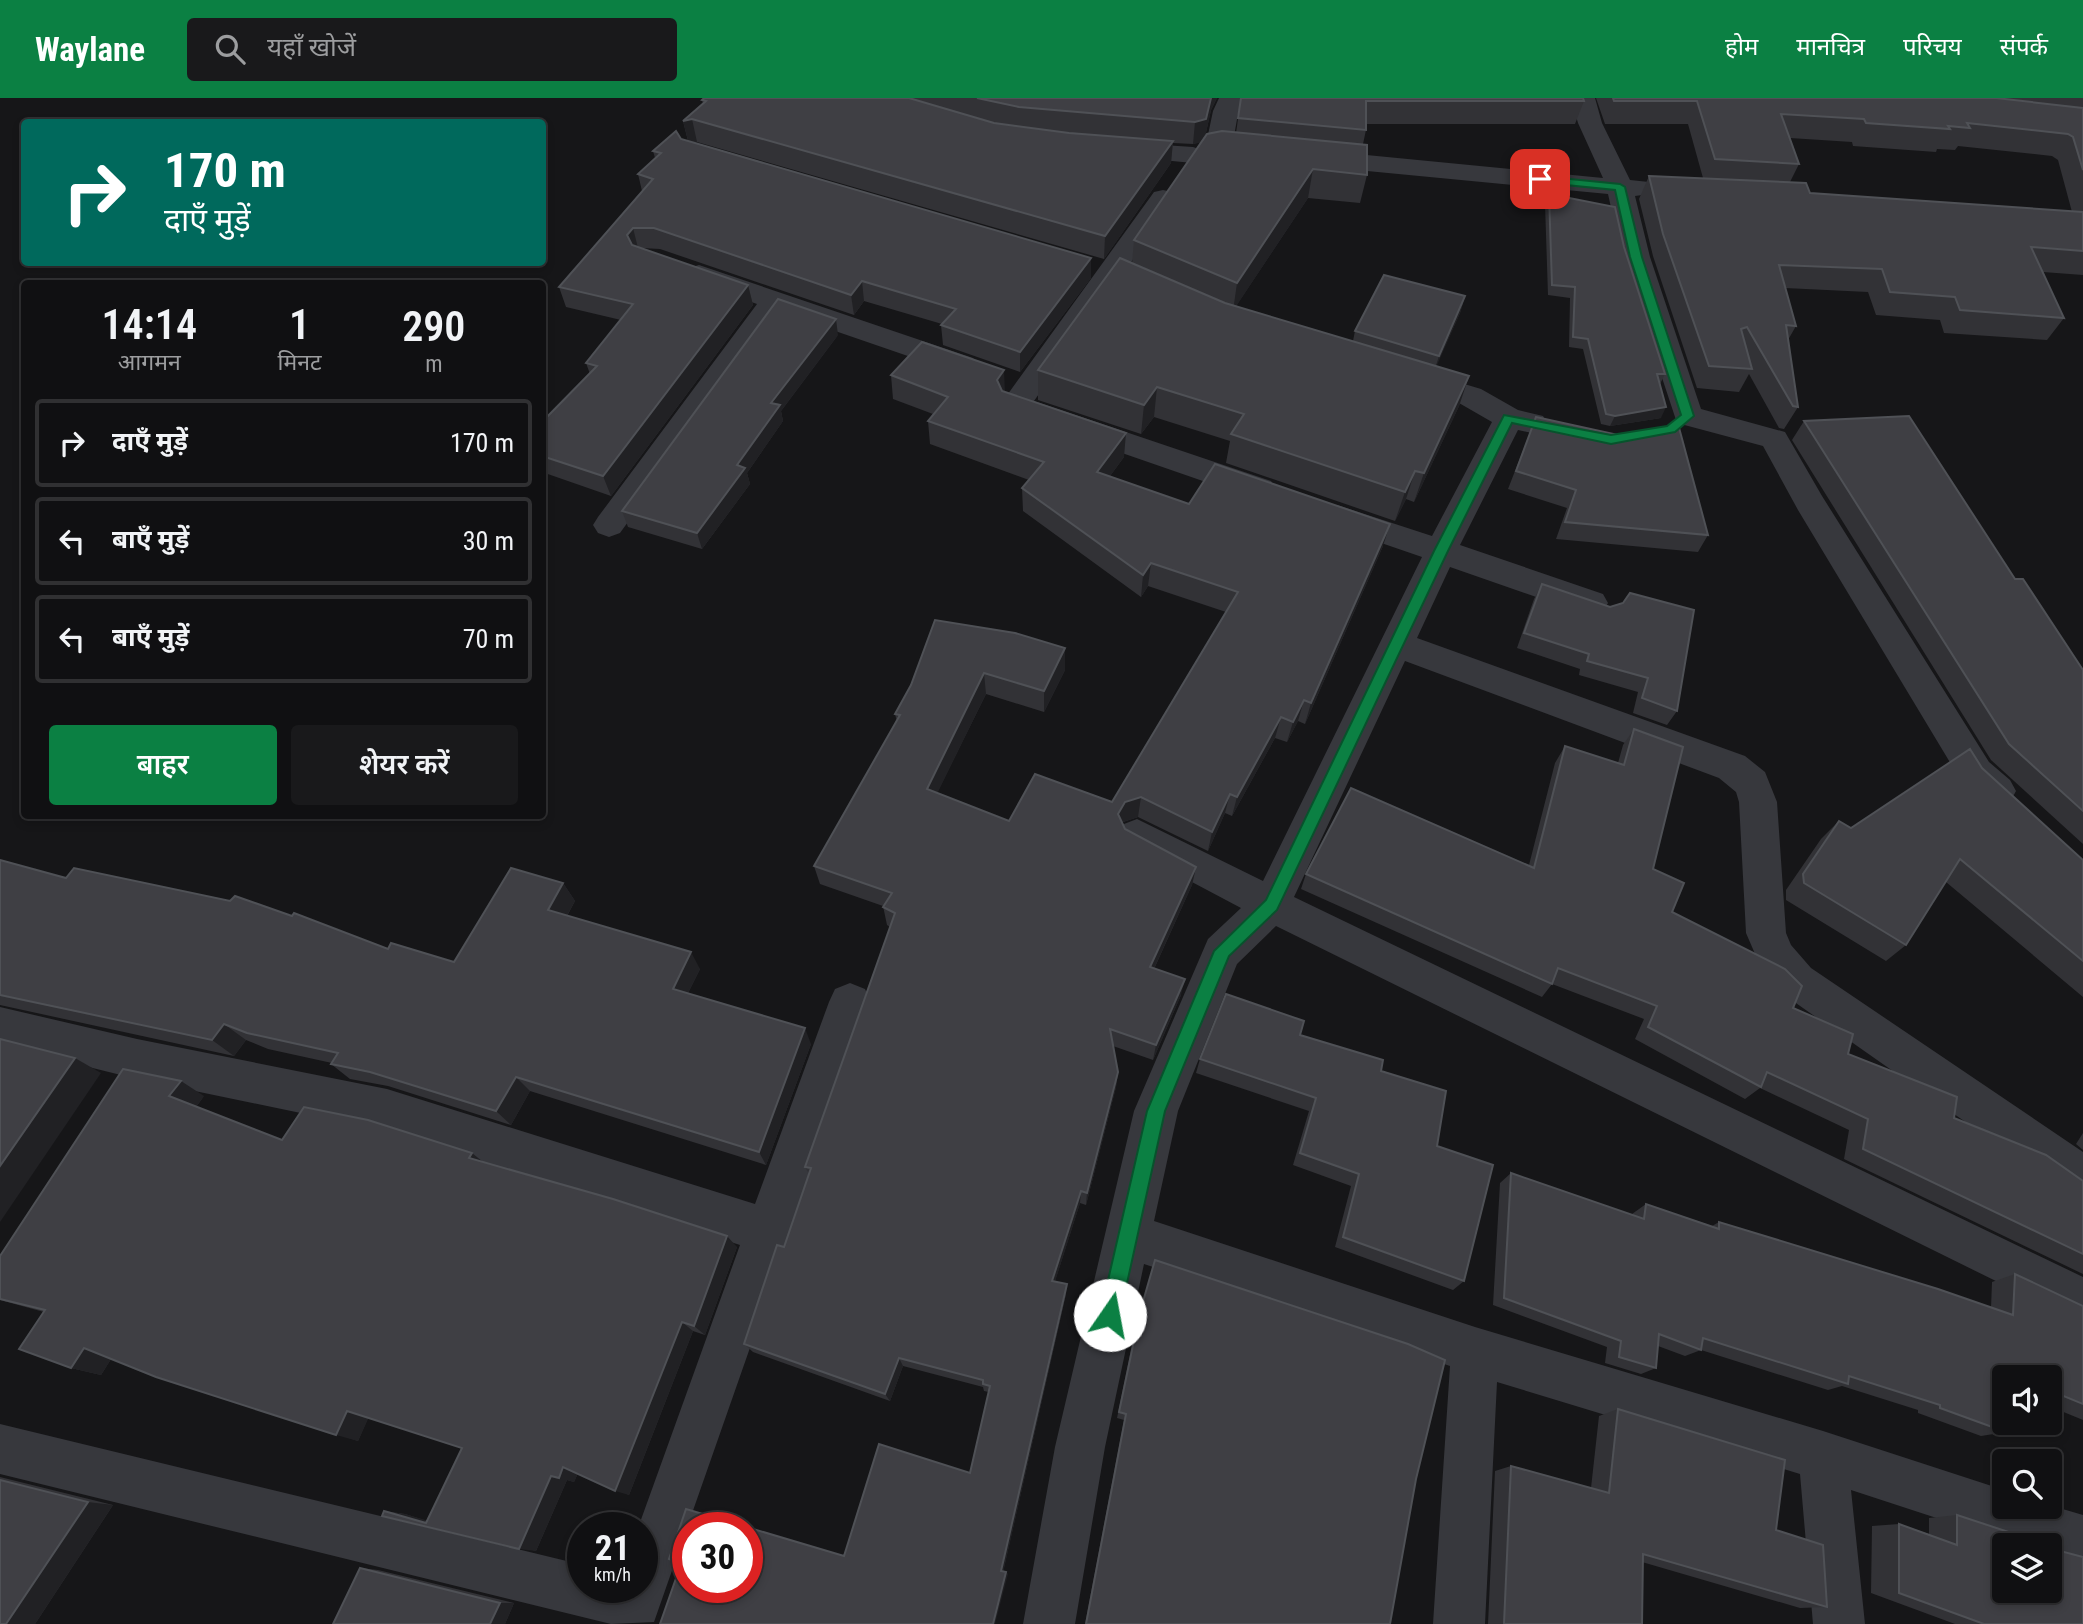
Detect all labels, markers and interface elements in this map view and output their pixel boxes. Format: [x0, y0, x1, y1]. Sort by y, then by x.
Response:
search box [187, 18, 677, 81]
text: Waylane [35, 30, 145, 69]
icon: search [211, 30, 249, 68]
text: यहाँ खोजें [267, 32, 356, 62]
text: होम [1725, 33, 1758, 61]
text: मानचित्र [1796, 33, 1865, 61]
text: परिचय [1903, 33, 1962, 61]
text: संपर्क [2000, 33, 2048, 61]
text: 170 m [164, 142, 286, 199]
icon: right [49, 147, 140, 238]
pin [1510, 149, 1570, 209]
icon: arrive [1521, 160, 1559, 198]
text: दाएँ मुड़ें [164, 201, 251, 239]
text: 14:14 [101, 300, 197, 349]
text: 1 [289, 300, 310, 349]
text: 290 [402, 302, 466, 351]
text: आगमन [118, 349, 181, 376]
text: मिनट [278, 349, 322, 376]
text: m [425, 351, 442, 378]
icon: right [53, 424, 91, 462]
text: दाएँ मुड़ें [112, 426, 188, 456]
text: 170 m [450, 428, 514, 458]
icon: left [53, 522, 91, 560]
text: बाएँ मुड़ें [112, 524, 189, 554]
text: 30 m [463, 526, 514, 556]
icon: left [53, 620, 91, 658]
text: बाएँ मुड़ें [112, 622, 189, 652]
text: 70 m [463, 624, 514, 654]
button: बाहर [49, 725, 277, 805]
button: शेयर करें [291, 725, 518, 805]
position arrow [1073, 1278, 1147, 1352]
map controls [1992, 1365, 2062, 1603]
button: sound [1992, 1365, 2062, 1435]
button: search [1992, 1449, 2062, 1519]
speed limit sign: 30 [672, 1512, 763, 1603]
text: 21 [595, 1528, 630, 1569]
button: layers [1992, 1533, 2062, 1603]
text: km/h [594, 1564, 631, 1585]

